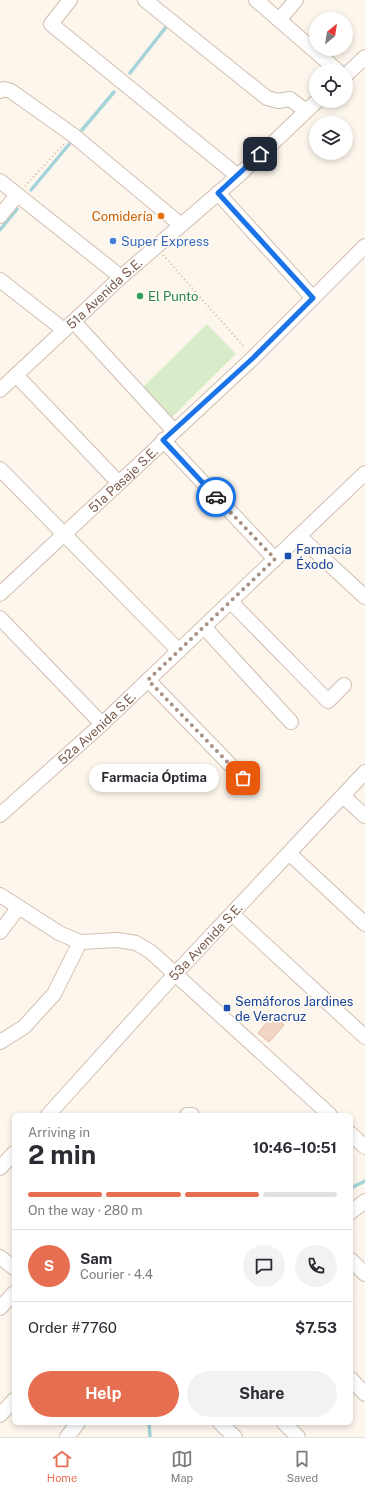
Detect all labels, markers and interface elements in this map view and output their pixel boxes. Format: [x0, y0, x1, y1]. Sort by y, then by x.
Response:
north arrow [309, 12, 353, 56]
map controls [309, 12, 353, 160]
button: locate [309, 64, 353, 108]
button: layers [309, 116, 353, 160]
pin [243, 137, 277, 171]
icon: home [249, 143, 271, 165]
place label: Comidería [92, 209, 153, 224]
marker: Comidería [156, 211, 166, 221]
place label: Super Express [121, 234, 209, 249]
marker: Super Express [108, 236, 118, 246]
street label: 51a Avenida S.E. [63, 255, 145, 332]
place label: El Punto [148, 289, 198, 304]
marker: El Punto [135, 291, 145, 301]
street label: 51a Pasaje S.E. [85, 443, 161, 515]
courier [196, 477, 236, 517]
icon: car [205, 486, 227, 508]
place label: Farmacia Éxodo [296, 542, 352, 572]
marker: Farmacia Éxodo [283, 551, 293, 561]
street label: 52a Avenida S.E. [55, 689, 138, 767]
pin [226, 761, 260, 795]
callout: Farmacia Óptima [89, 764, 219, 792]
icon: bag [232, 767, 254, 789]
text: Farmacia Óptima [101, 770, 207, 785]
street label: 53a Avenida S.E. [166, 900, 245, 983]
place label: Semáforos Jardines de Veracruz [235, 994, 353, 1024]
marker: Semáforos Jardines de Veracruz [222, 1003, 232, 1013]
text: Arriving in [28, 1125, 90, 1140]
text: 2 min [28, 1139, 96, 1170]
text: 10:46–10:51 [253, 1139, 337, 1156]
text: On the way · 280 m [28, 1203, 143, 1218]
button: chat [243, 1245, 285, 1287]
button: phone [295, 1245, 337, 1287]
text: Sam [80, 1250, 112, 1267]
text: S [44, 1257, 54, 1274]
text: Courier · 4.4 [80, 1267, 153, 1282]
text: Order #7760 [28, 1319, 117, 1336]
text: $7.53 [295, 1319, 337, 1336]
button: Help [28, 1371, 179, 1417]
button: Share [187, 1371, 337, 1417]
tab: Home [47, 1448, 77, 1484]
tab: Map [171, 1448, 193, 1484]
tab: Saved [287, 1448, 318, 1484]

